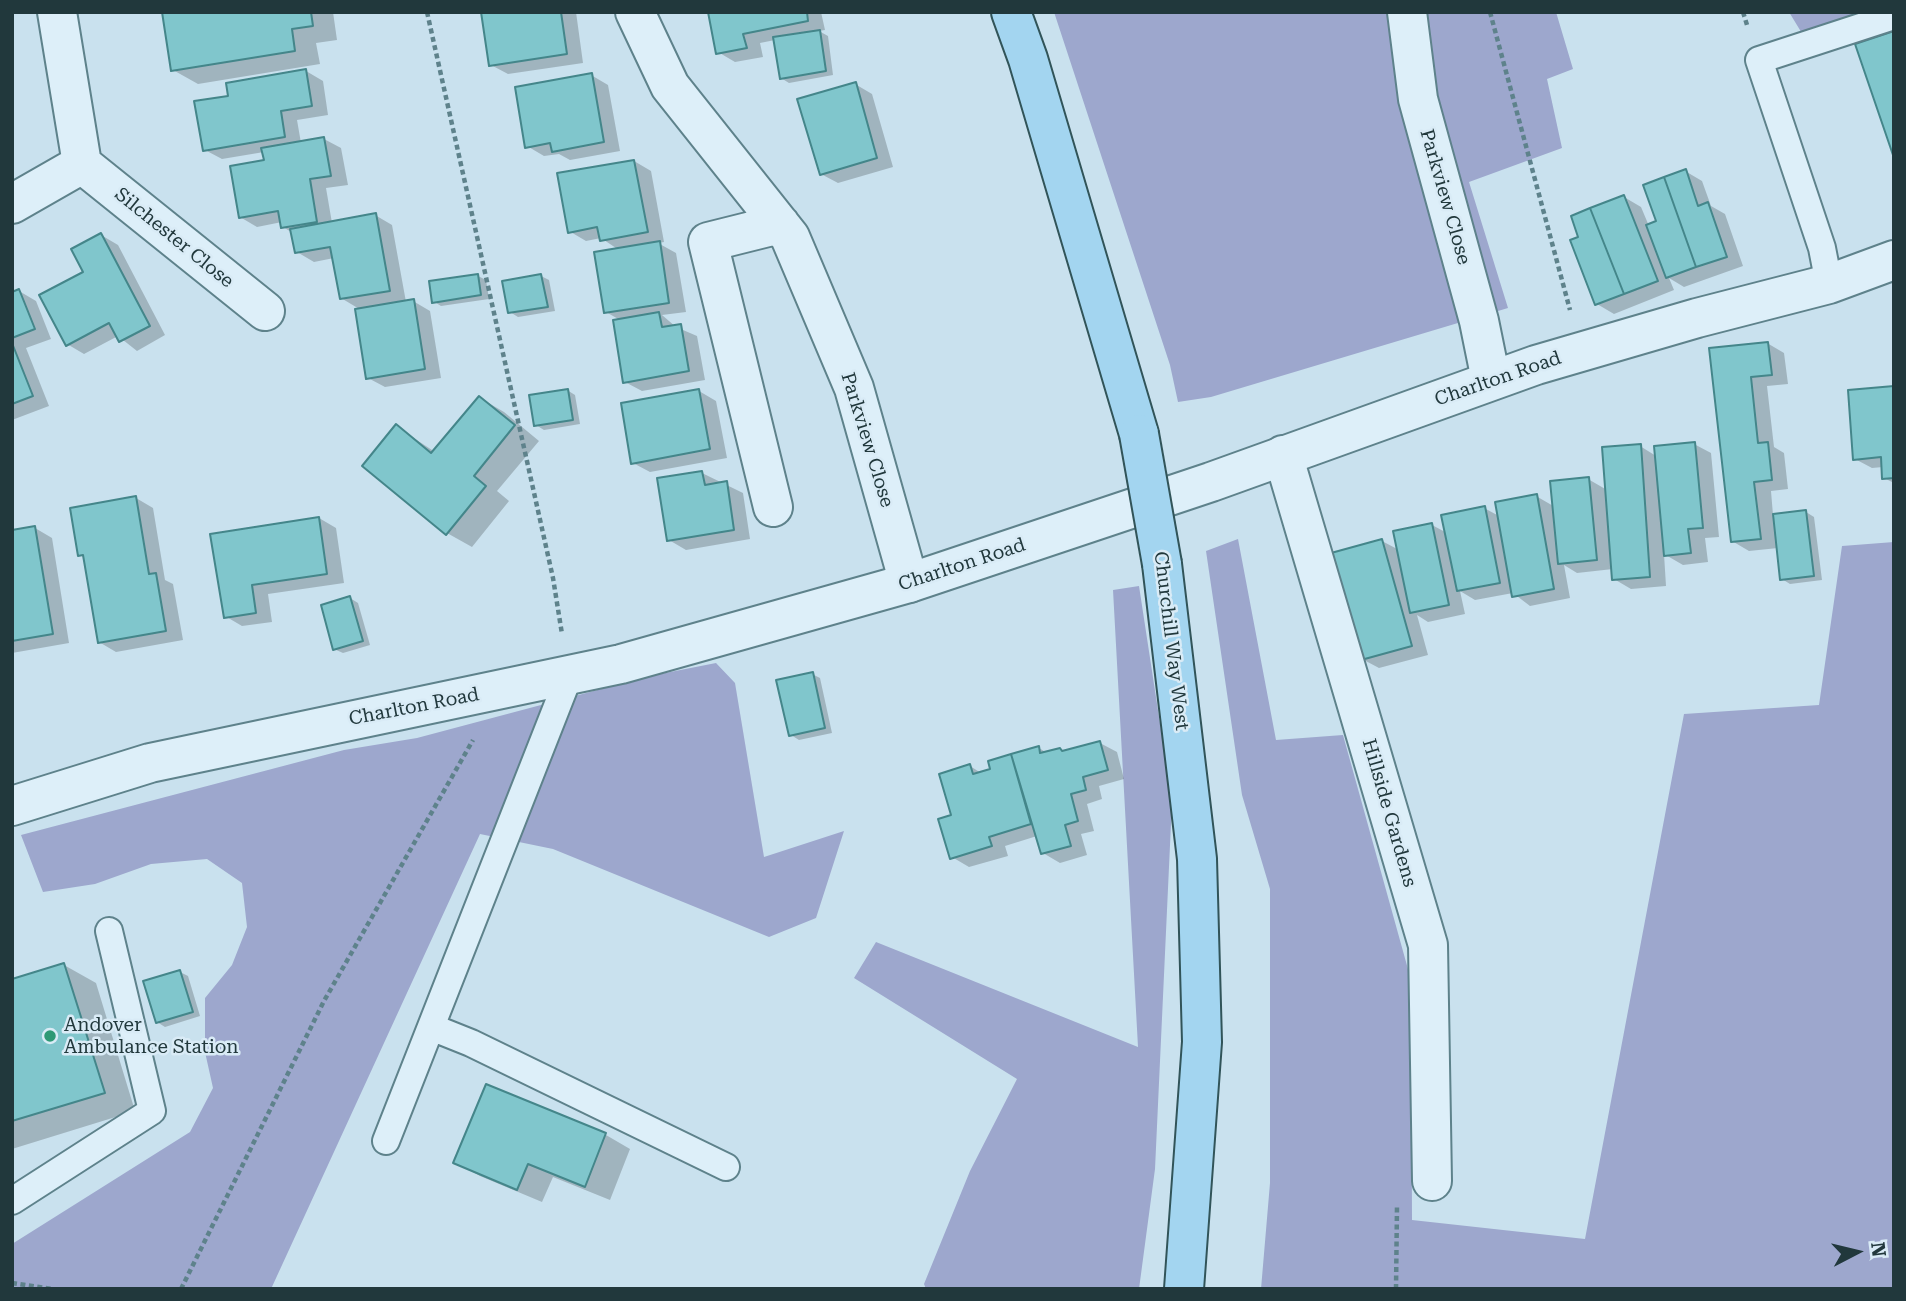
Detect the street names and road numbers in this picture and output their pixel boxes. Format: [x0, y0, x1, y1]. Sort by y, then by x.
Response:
street label: Parkview Close [1415, 127, 1475, 267]
street label: Silchester Close [110, 183, 238, 293]
street label: Charlton Road [1432, 347, 1564, 411]
street label: Parkview Close [836, 370, 898, 510]
street label: Charlton Road [896, 534, 1028, 596]
street label: Churchill Way West [1149, 550, 1193, 732]
street label: Charlton Road [347, 683, 481, 731]
street label: Hillside Gardens [1357, 736, 1421, 890]

